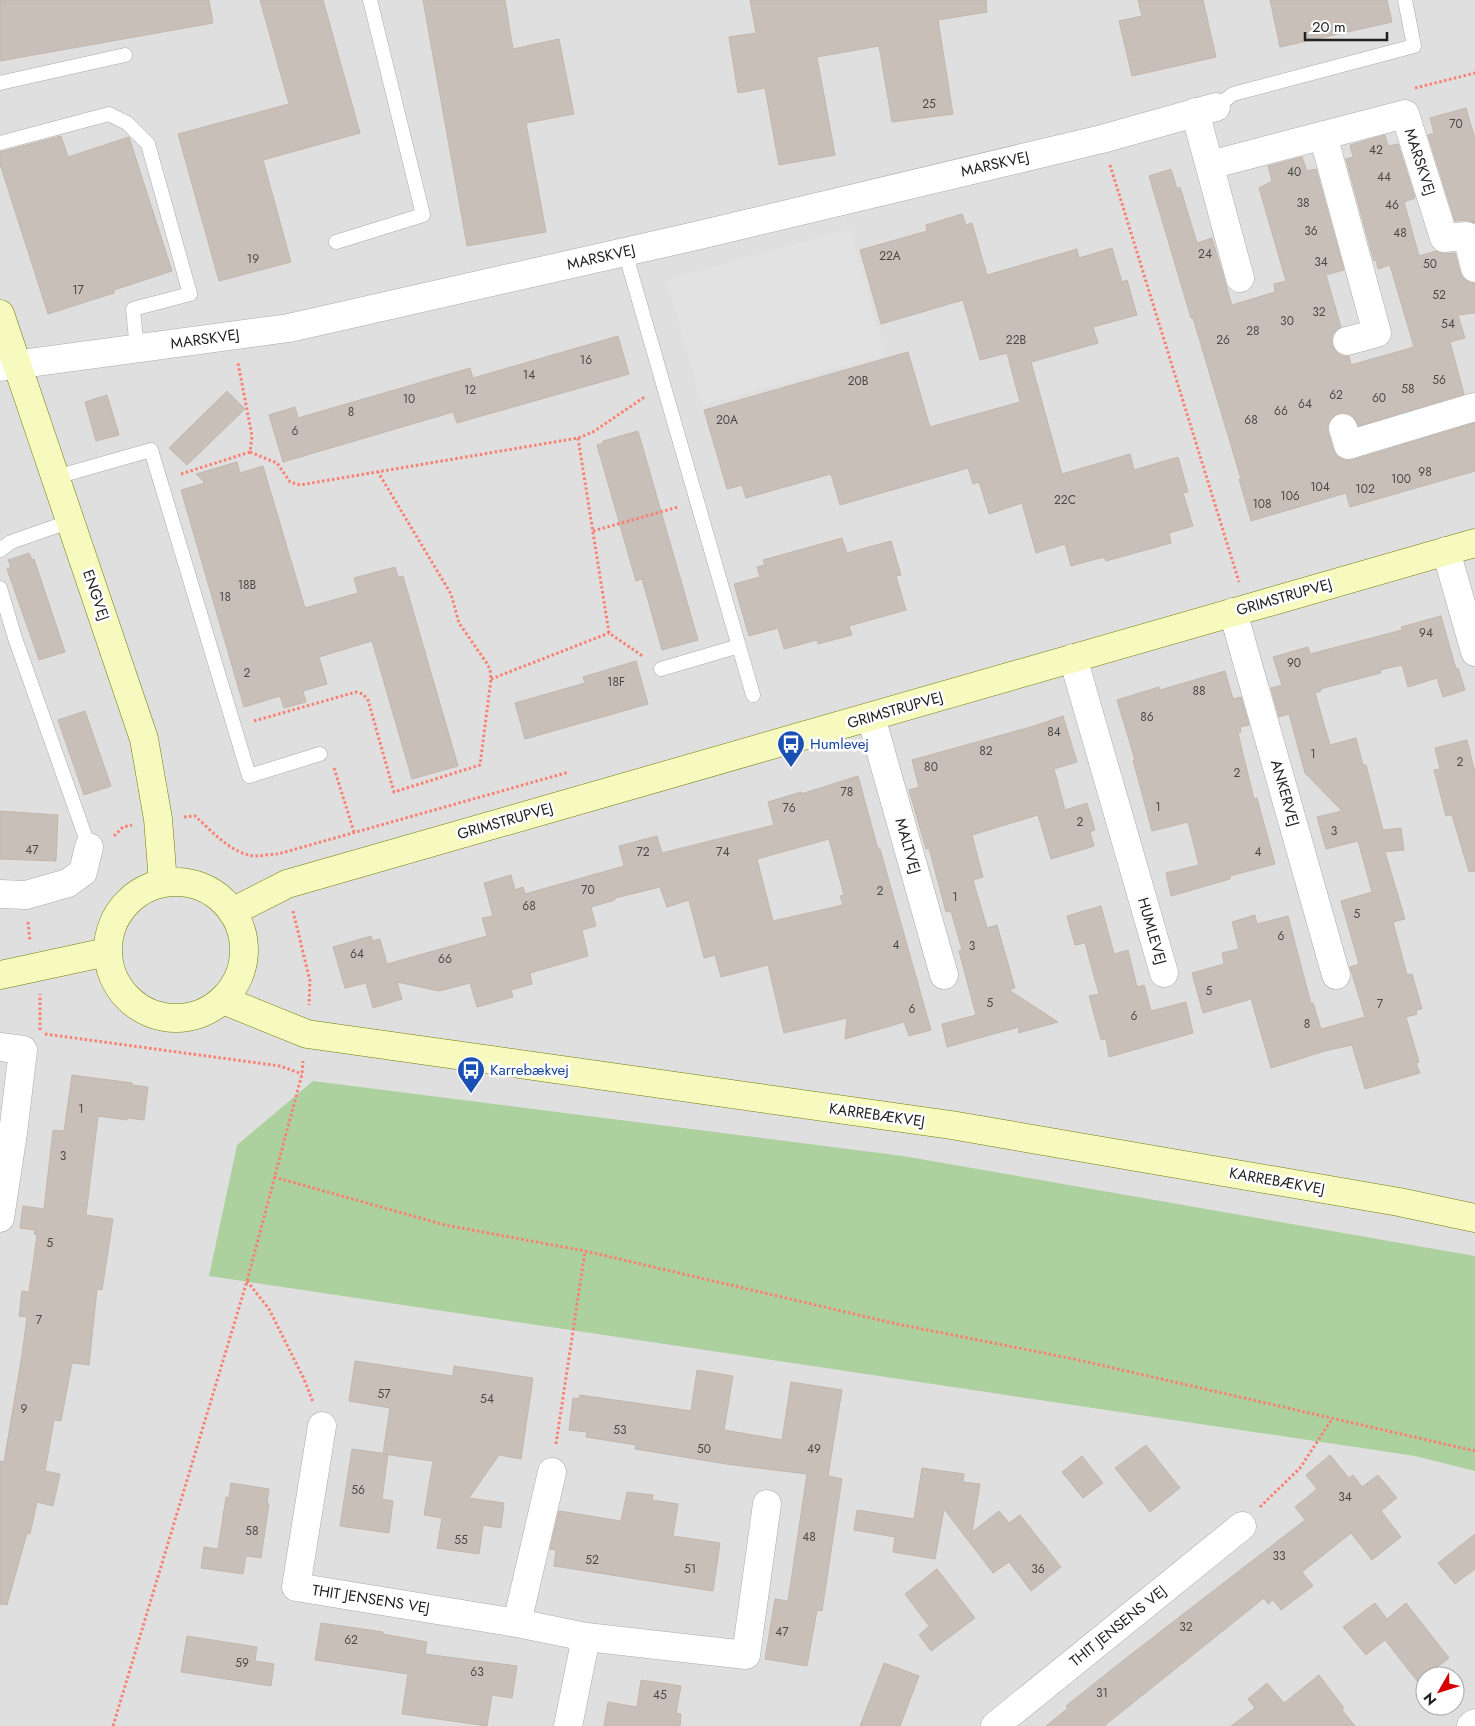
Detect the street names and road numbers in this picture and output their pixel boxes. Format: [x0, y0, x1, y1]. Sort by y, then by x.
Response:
street label: MARSKVEJ [1399, 126, 1441, 198]
street label: MARSKVEJ [959, 145, 1031, 183]
street label: MARSKVEJ [565, 238, 637, 276]
street label: MARSKVEJ [169, 323, 241, 355]
street label: ENGVEJ [77, 566, 115, 624]
street label: GRIMSTRUPVEJ [1233, 573, 1335, 621]
street label: GRIMSTRUPVEJ [844, 686, 946, 734]
street label: ANKERVEJ [1265, 757, 1305, 829]
street label: GRIMSTRUPVEJ [454, 797, 556, 845]
street label: MALTVEJ [890, 816, 926, 876]
street label: HUMLEVEJ [1132, 895, 1172, 967]
street label: KARREBÆKVEJ [828, 1097, 926, 1133]
street label: KARREBÆKVEJ [1227, 1162, 1327, 1200]
street label: THIT JENSENS VEJ [311, 1579, 431, 1619]
street label: THIT JENSENS VEJ [1065, 1580, 1171, 1672]

